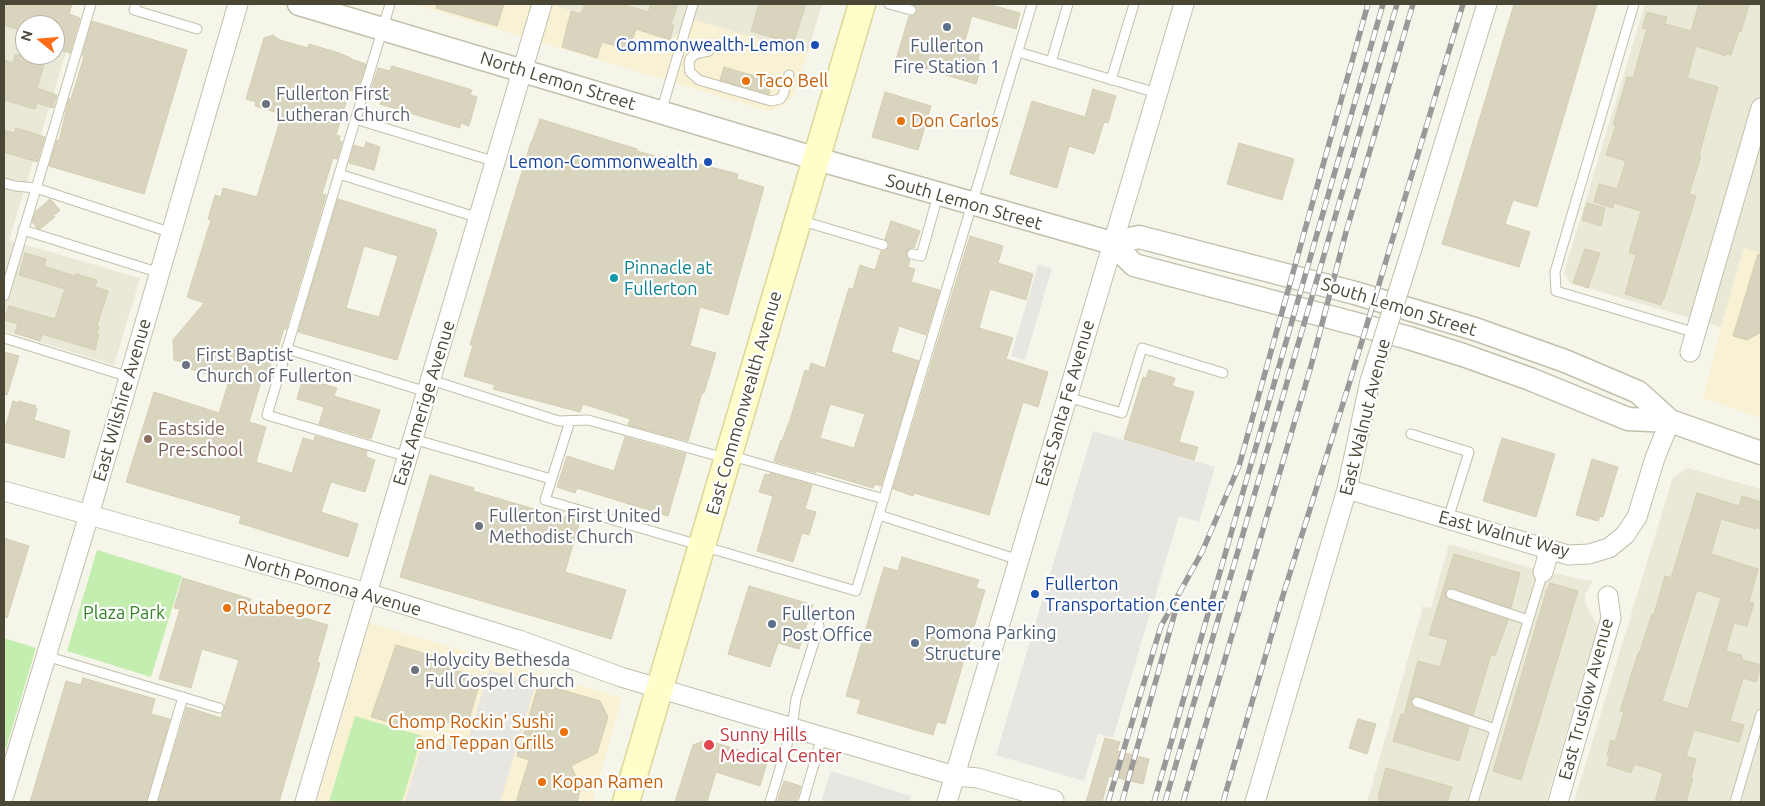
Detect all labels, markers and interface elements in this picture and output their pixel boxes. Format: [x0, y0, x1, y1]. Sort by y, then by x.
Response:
north arrow [15, 15, 65, 65]
marker: Fullerton Fire Station 1 [941, 21, 953, 33]
text: N [17, 29, 36, 43]
place label: Commonwealth-Lemon [616, 34, 805, 56]
place label: Fullerton Fire Station 1 [894, 35, 1000, 78]
marker: Commonwealth-Lemon [809, 39, 821, 51]
street label: North Lemon Street [478, 47, 638, 115]
place label: Taco Bell [756, 70, 828, 92]
marker: Taco Bell [740, 75, 752, 87]
place label: Fullerton First Lutheran Church [276, 83, 410, 126]
marker: Fullerton First Lutheran Church [260, 98, 272, 110]
place label: Don Carlos [911, 110, 999, 132]
marker: Don Carlos [895, 115, 907, 127]
place label: Lemon-Commonwealth [509, 151, 698, 173]
marker: Lemon-Commonwealth [702, 156, 714, 168]
street label: South Lemon Street [883, 169, 1045, 235]
place label: Pinnacle at Fullerton [624, 257, 712, 300]
marker: Pinnacle at Fullerton [608, 272, 620, 284]
street label: South Lemon Street [1319, 273, 1479, 341]
street label: East Commonwealth Avenue [702, 289, 786, 517]
street label: East Wilshire Avenue [88, 316, 156, 484]
street label: East Santa Fe Avenue [1031, 317, 1099, 489]
street label: East Amerige Avenue [389, 318, 459, 488]
street label: East Walnut Avenue [1335, 336, 1395, 498]
place label: First Baptist Church of Fullerton [196, 344, 352, 386]
marker: First Baptist Church of Fullerton [180, 359, 192, 371]
place label: Eastside Pre-school [158, 418, 243, 460]
marker: Eastside Pre-school [142, 433, 154, 445]
place label: Fullerton First United Methodist Church [489, 505, 661, 548]
street label: East Walnut Way [1436, 506, 1572, 562]
marker: Fullerton First United Methodist Church [473, 520, 485, 532]
street label: North Pomona Avenue [242, 549, 424, 621]
place label: Fullerton Transportation Center [1045, 573, 1224, 616]
marker: Fullerton Transportation Center [1029, 588, 1041, 600]
place label: Rutabegorz [237, 597, 331, 619]
park label: Plaza Park [83, 602, 165, 624]
marker: Rutabegorz [221, 602, 233, 614]
place label: Fullerton Post Office [782, 603, 872, 646]
street label: East Truslow Avenue [1554, 616, 1618, 782]
marker: Fullerton Post Office [766, 618, 778, 630]
place label: Pomona Parking Structure [925, 622, 1057, 664]
marker: Pomona Parking Structure [909, 637, 921, 649]
place label: Holycity Bethesda Full Gospel Church [425, 649, 575, 692]
marker: Holycity Bethesda Full Gospel Church [409, 664, 421, 676]
place label: Chomp Rockin' Sushi and Teppan Grills [388, 711, 554, 754]
place label: Sunny Hills Medical Center [720, 724, 842, 766]
marker: Chomp Rockin' Sushi and Teppan Grills [558, 726, 570, 738]
marker: Sunny Hills Medical Center [702, 738, 716, 752]
place label: Kopan Ramen [552, 771, 664, 793]
marker: Kopan Ramen [536, 776, 548, 788]

